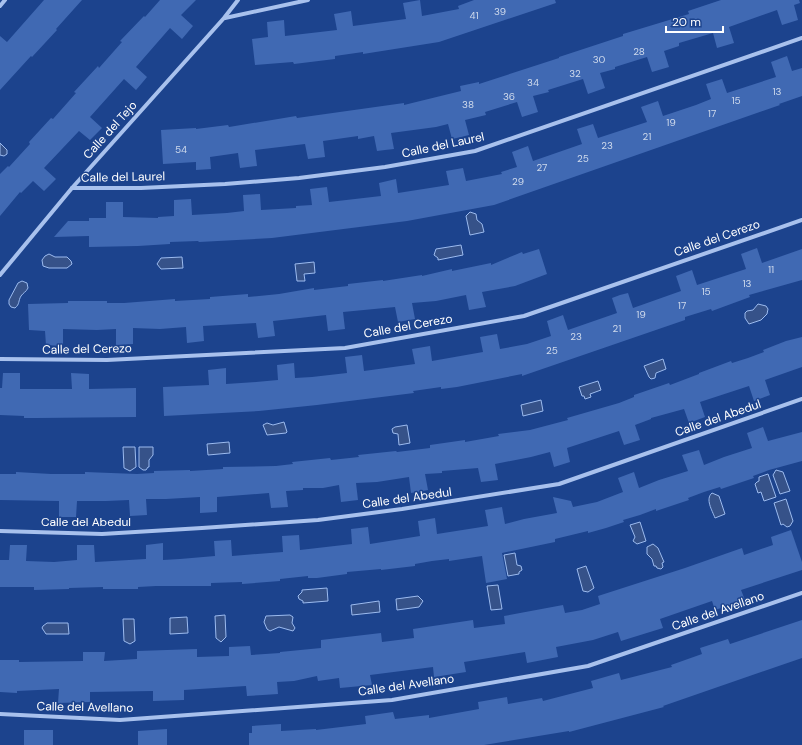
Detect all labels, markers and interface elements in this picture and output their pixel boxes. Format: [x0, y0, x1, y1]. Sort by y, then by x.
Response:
house number: 39 [494, 5, 506, 18]
scale bar [666, 8, 723, 34]
house number: 41 [469, 9, 479, 22]
text: 20 m [672, 14, 701, 30]
house number: 28 [633, 45, 645, 58]
house number: 30 [593, 53, 606, 66]
house number: 32 [569, 67, 581, 80]
house number: 34 [527, 76, 539, 89]
house number: 13 [772, 85, 782, 98]
house number: 36 [503, 90, 515, 103]
house number: 15 [731, 94, 741, 107]
street label: Calle del Tejo [80, 97, 140, 163]
house number: 38 [462, 98, 474, 111]
house number: 17 [708, 107, 716, 120]
house number: 19 [666, 116, 676, 129]
street label: Calle del Laurel [400, 128, 486, 162]
house number: 21 [643, 130, 651, 143]
house number: 23 [601, 139, 613, 152]
house number: 54 [175, 143, 187, 156]
house number: 25 [577, 152, 589, 165]
house number: 27 [537, 161, 547, 174]
street label: Calle del Laurel [81, 168, 165, 186]
house number: 29 [512, 175, 524, 188]
street label: Calle del Cerezo [672, 216, 762, 260]
house number: 11 [768, 263, 774, 276]
house number: 13 [742, 277, 752, 290]
house number: 15 [701, 285, 711, 298]
house number: 17 [678, 299, 686, 312]
house number: 19 [636, 308, 646, 321]
street label: Calle del Cerezo [362, 310, 454, 342]
house number: 21 [613, 322, 621, 335]
house number: 23 [570, 330, 582, 343]
street label: Calle del Cerezo [42, 340, 132, 358]
house number: 25 [546, 344, 558, 357]
street label: Calle del Abedul [673, 396, 763, 440]
street label: Calle del Abedul [361, 484, 453, 512]
street label: Calle del Abedul [41, 514, 131, 530]
street label: Calle del Avellano [670, 588, 766, 634]
street label: Calle del Avellano [357, 670, 455, 700]
street label: Calle del Avellano [36, 698, 134, 716]

